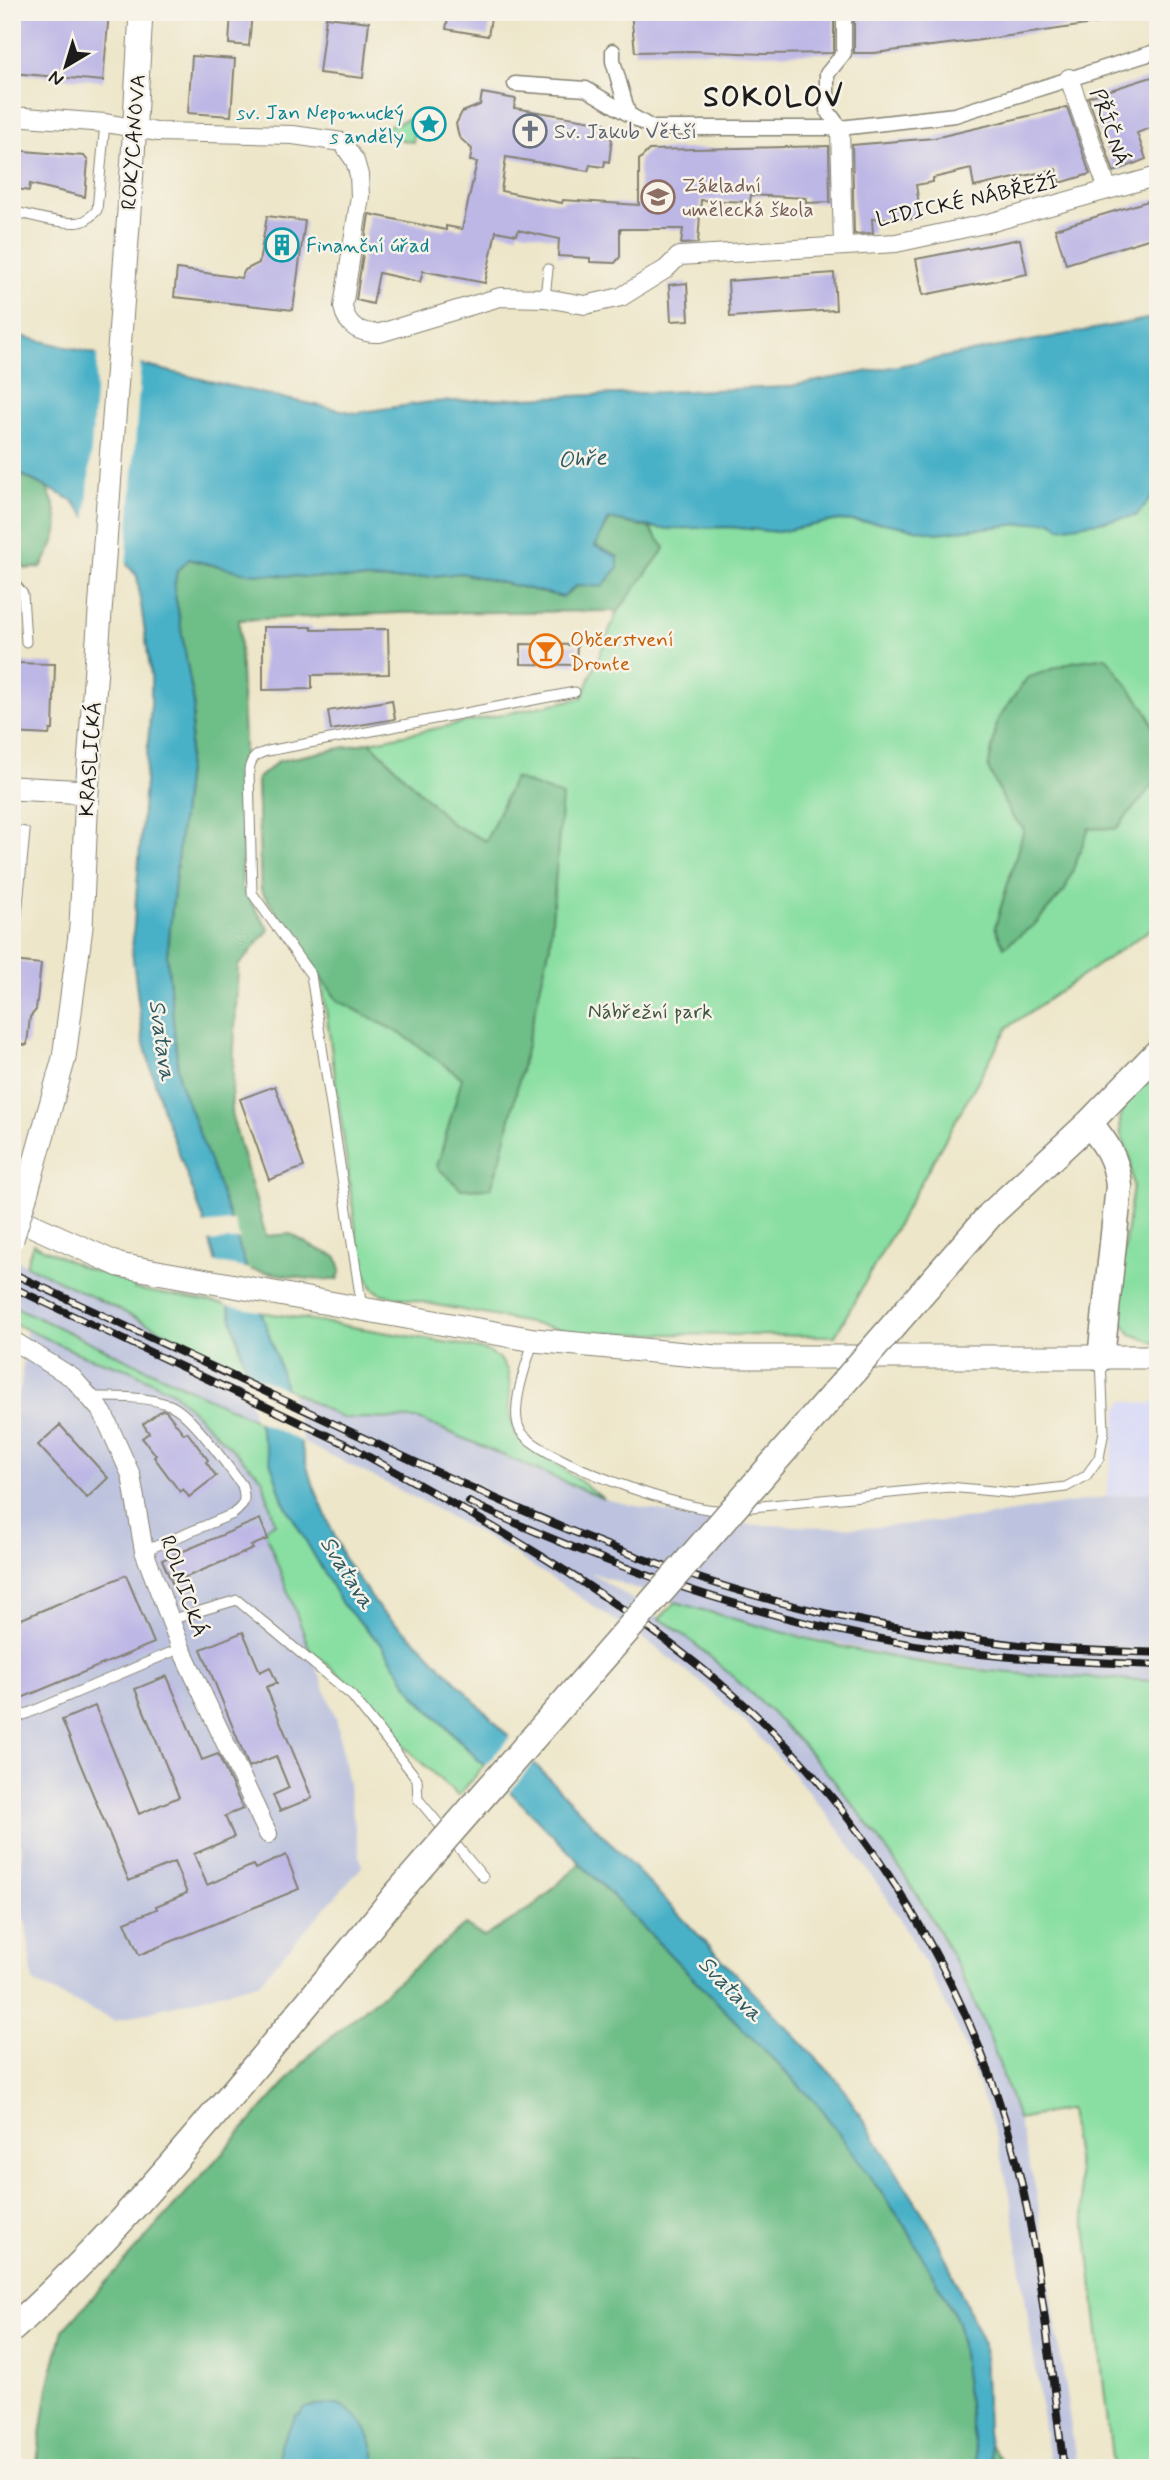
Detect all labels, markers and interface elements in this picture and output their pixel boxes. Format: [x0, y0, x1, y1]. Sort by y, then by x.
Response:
north arrow [32, 32, 102, 102]
text: N [44, 64, 69, 92]
street label: ROKYCANOVA [115, 73, 153, 211]
district label: SOKOLOV [703, 80, 845, 117]
street label: PŘÍČNÁ [1083, 85, 1135, 170]
place label: sv. Jan Nepomucký s anděly [236, 99, 404, 151]
place icon: sv. Jan Nepomucký s anděly [410, 105, 448, 143]
church icon: Sv. Jakub Větší [511, 112, 549, 150]
place label: Sv. Jakub Větší [554, 118, 697, 146]
street label: LIDICKÉ NÁBŘEŽÍ [873, 168, 1061, 234]
place label: Základní umělecká škola [682, 172, 814, 224]
school or university icon: Základní umělecká škola [639, 178, 677, 216]
building icon: Finanční úřad [263, 226, 301, 264]
place label: Finanční úřad [306, 232, 429, 260]
water label: Ohře [557, 443, 608, 477]
place label: Občerstvení Dronte [570, 626, 674, 678]
bar icon: Občerstvení Dronte [527, 632, 565, 670]
street label: KRASLICKÁ [73, 701, 109, 818]
water label: Svatava [141, 998, 182, 1084]
park label: Nábřežní park [588, 998, 712, 1026]
water label: Svatava [312, 1531, 381, 1616]
street label: ROLNICKÁ [153, 1532, 214, 1641]
water label: Svatava [691, 1950, 769, 2030]

